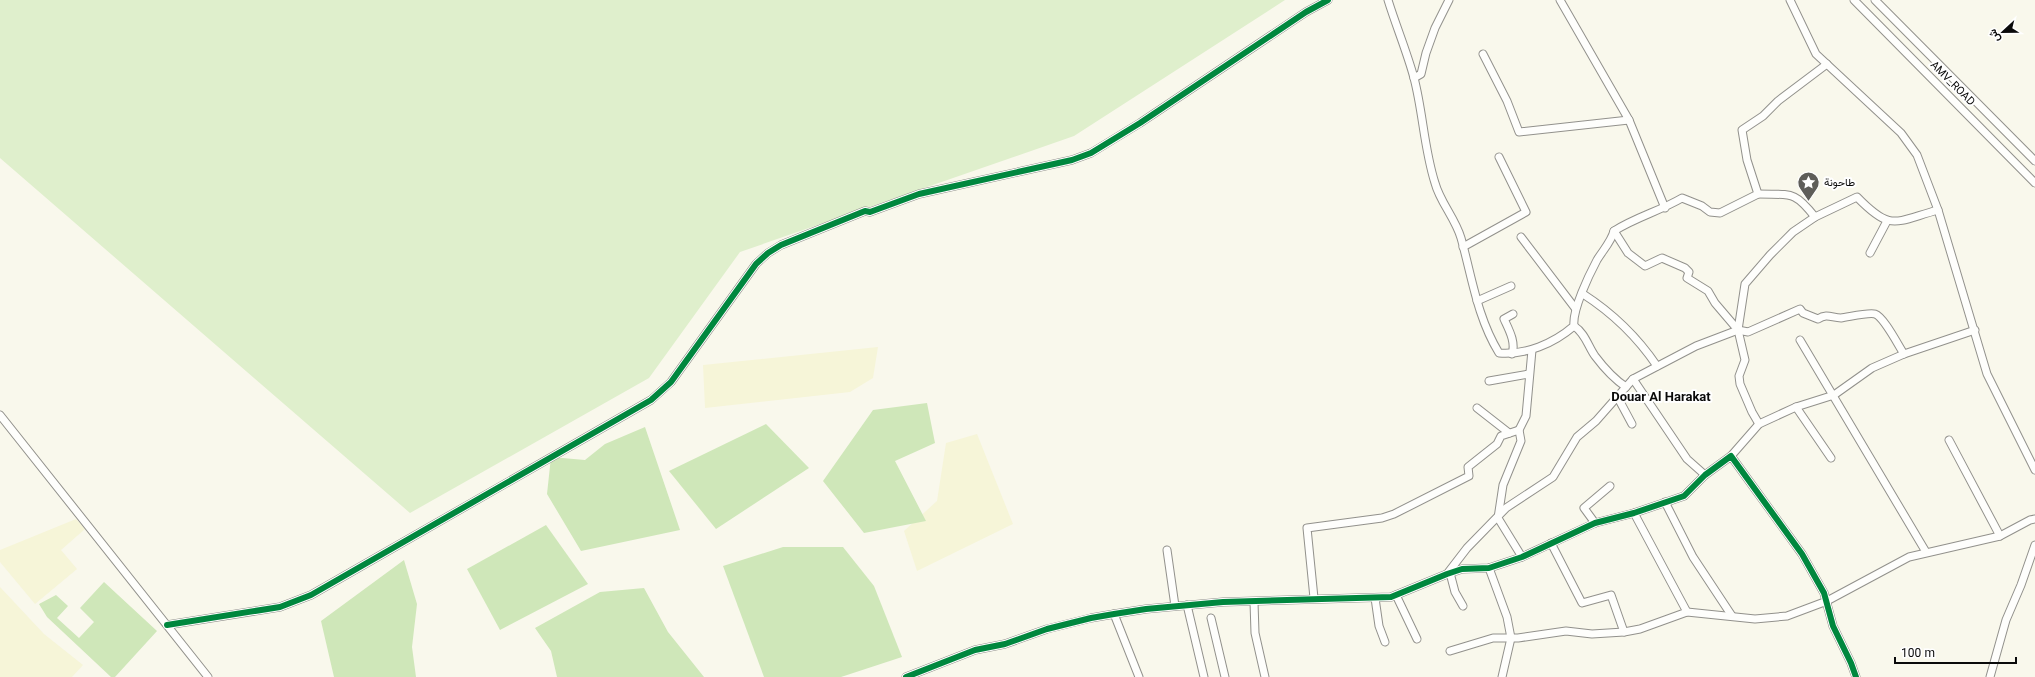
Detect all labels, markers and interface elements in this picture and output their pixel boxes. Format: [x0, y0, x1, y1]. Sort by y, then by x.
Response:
north arrow [1983, 12, 2023, 52]
text: ش [1985, 26, 2005, 44]
street label: AMV_ROAD [1926, 58, 1978, 110]
place icon: طاحونة [1795, 170, 1821, 203]
place label: طاحونة [1824, 175, 1855, 192]
district label: Douar Al Harakat [1611, 388, 1711, 408]
scale bar [1895, 639, 2016, 665]
text: 100 m [1901, 645, 1935, 663]

